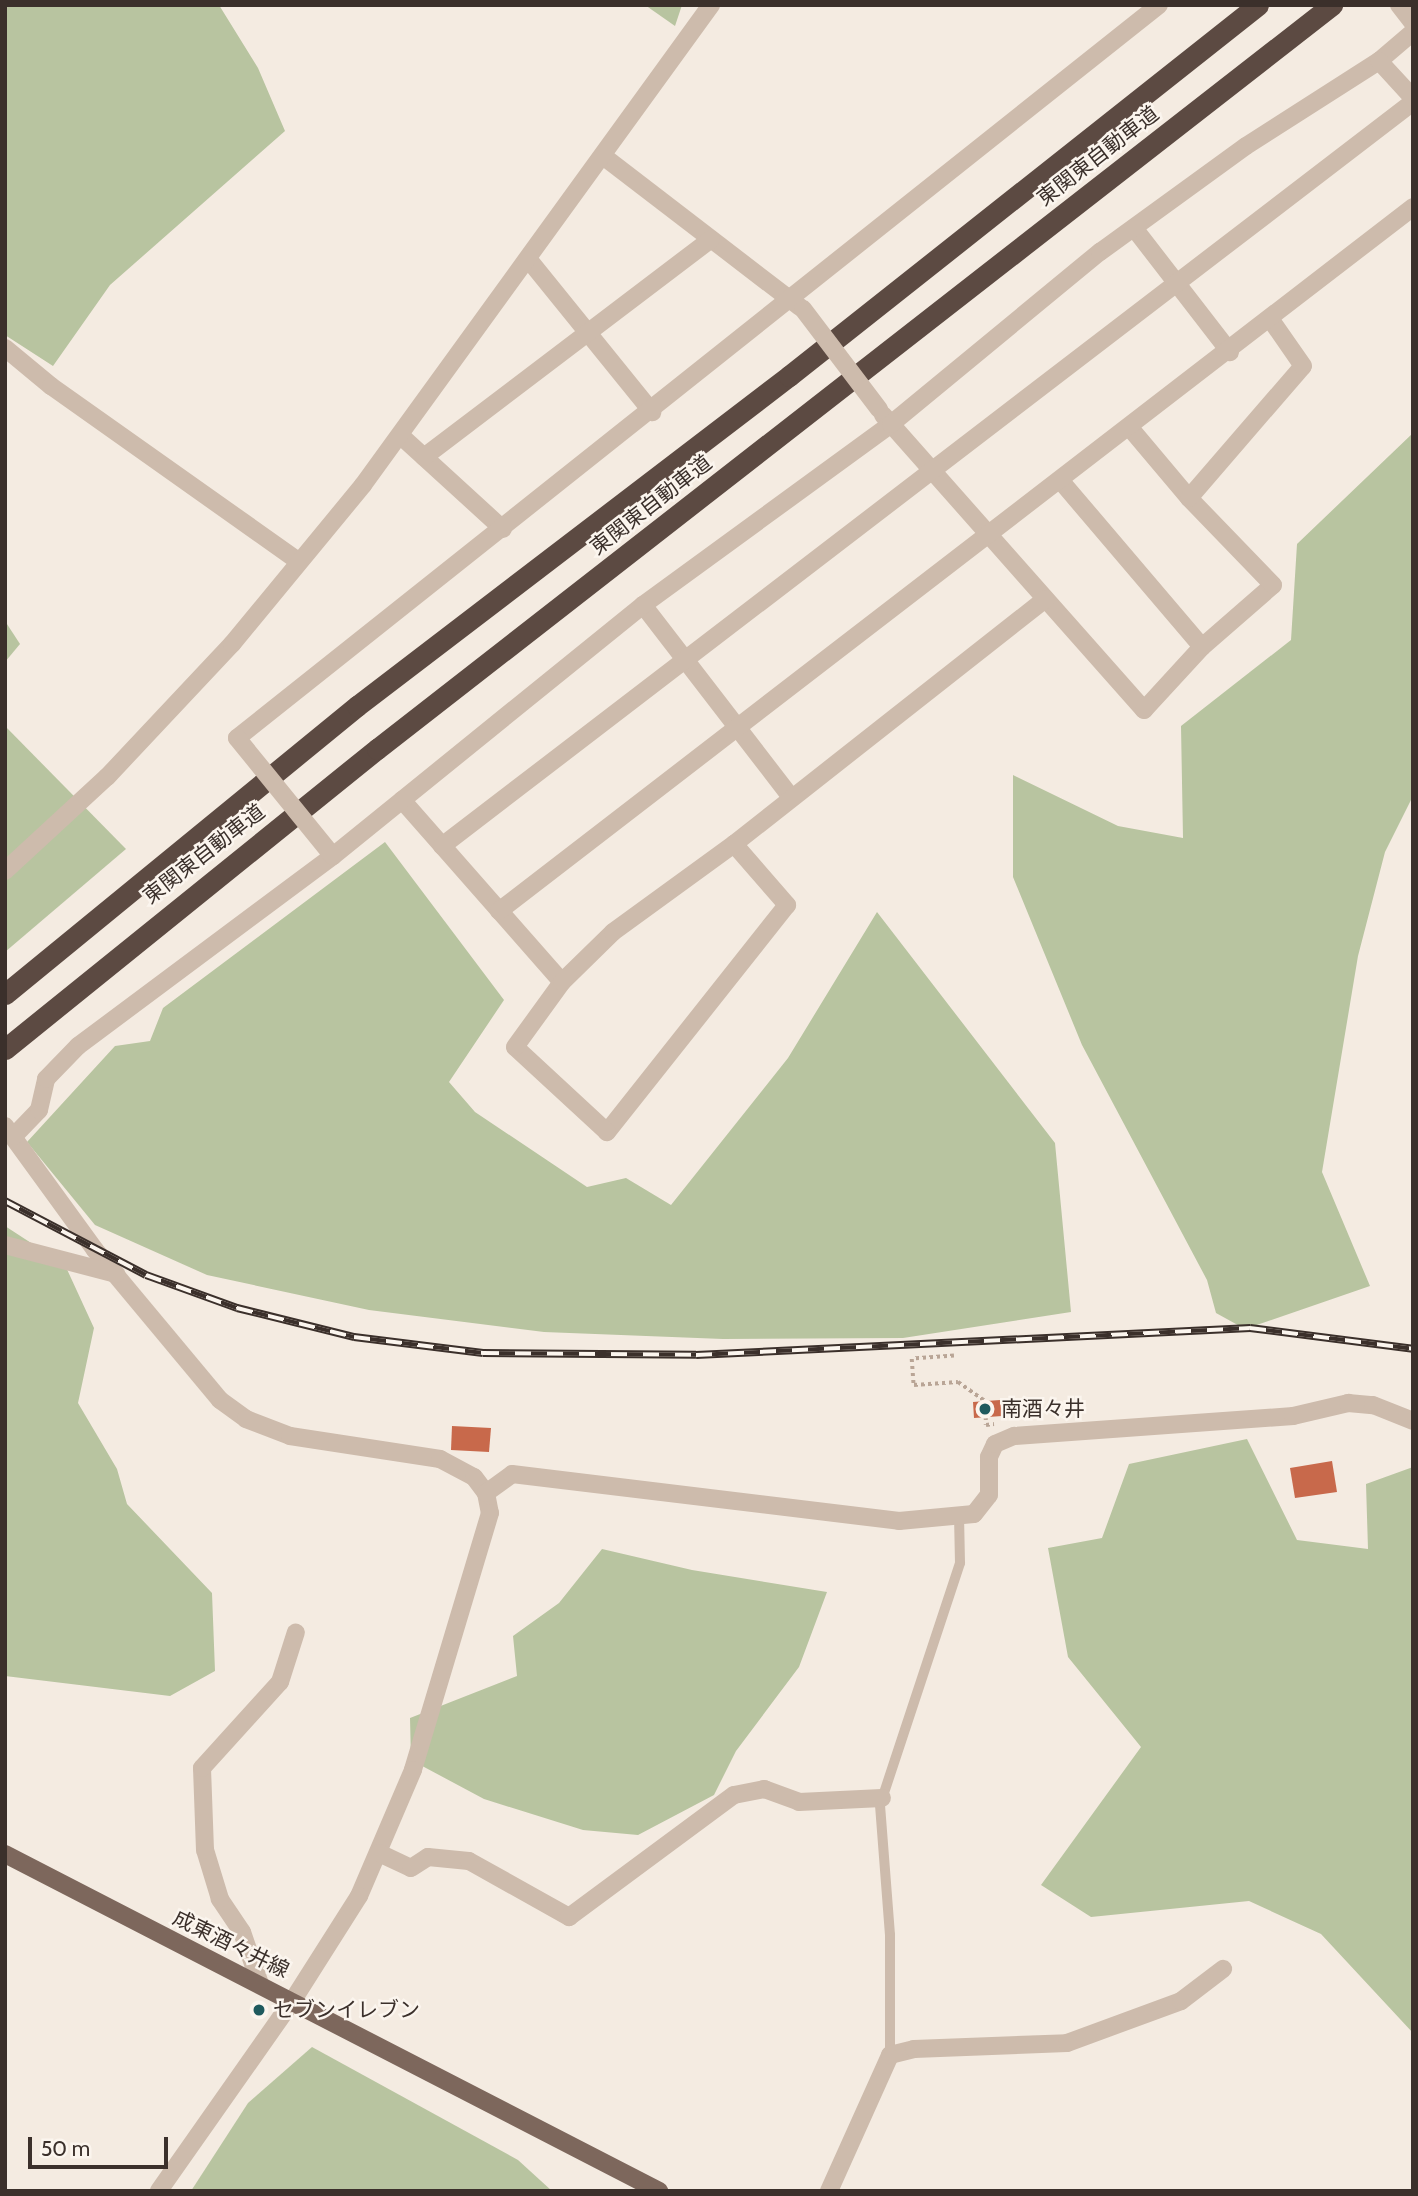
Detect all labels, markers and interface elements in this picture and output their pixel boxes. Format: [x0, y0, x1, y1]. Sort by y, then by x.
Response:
street label: 東関東自動車道 [1032, 101, 1164, 211]
street label: 東関東自動車道 [585, 450, 717, 560]
street label: 東関東自動車道 [138, 799, 270, 909]
place label: 南酒々井 [1001, 1396, 1085, 1422]
marker: 南酒々井 [975, 1399, 995, 1419]
street label: 成東酒々井線 [169, 1905, 293, 1983]
place label: セブンイレブン [273, 1997, 420, 2023]
marker: セブンイレブン [251, 2002, 267, 2018]
scale bar [32, 2122, 172, 2166]
text: 50 m [41, 2136, 90, 2161]

